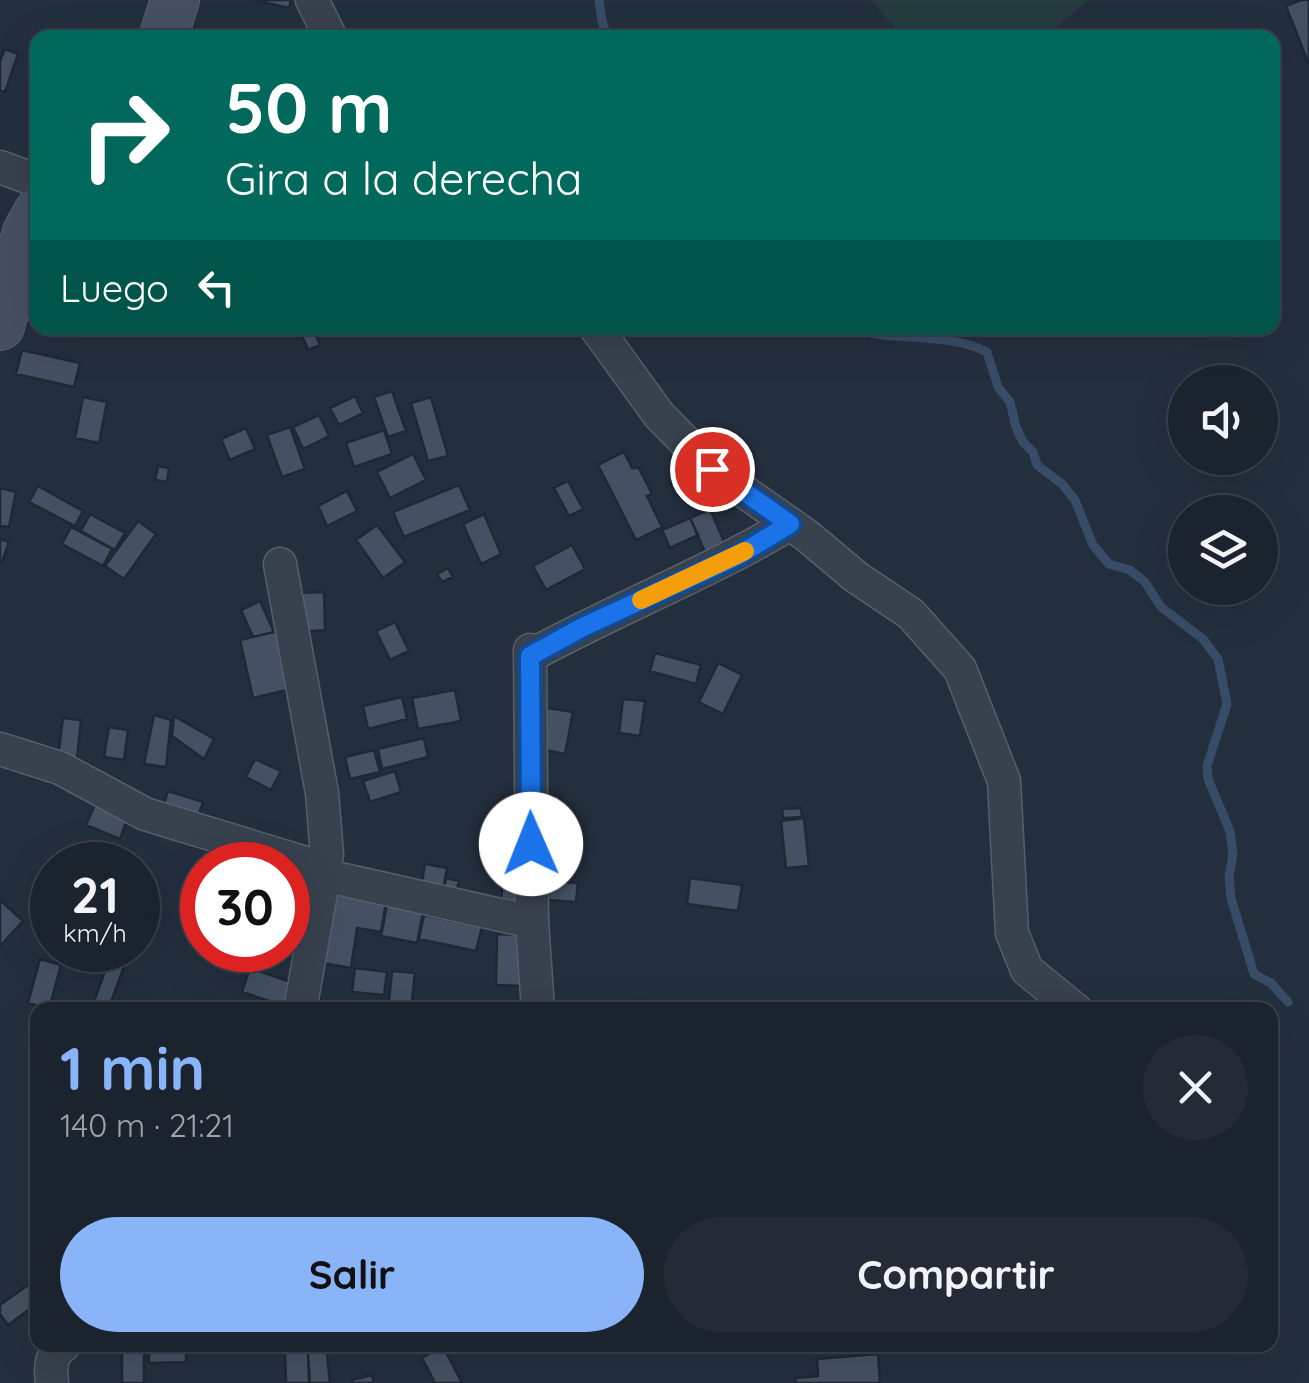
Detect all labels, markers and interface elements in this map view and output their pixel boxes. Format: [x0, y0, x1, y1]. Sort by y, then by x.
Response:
text: 50 m [225, 63, 392, 151]
icon: right [60, 70, 190, 200]
text: Gira a la derecha [225, 150, 582, 206]
icon: left [189, 260, 244, 315]
text: Luego [60, 264, 169, 312]
map controls [1168, 365, 1278, 605]
button: sound [1168, 365, 1278, 475]
pin [670, 427, 755, 512]
icon: arrive [685, 442, 740, 497]
button: layers [1168, 495, 1278, 605]
position arrow [479, 792, 583, 896]
speed limit sign: 30 [180, 842, 310, 972]
text: 21 [71, 863, 119, 926]
text: km/h [63, 917, 127, 948]
text: 1 min [60, 1030, 205, 1105]
button: close [1143, 1035, 1248, 1140]
text: 140 m · 21:21 [60, 1105, 234, 1145]
button: Salir [60, 1217, 644, 1332]
button: Compartir [664, 1217, 1248, 1332]

